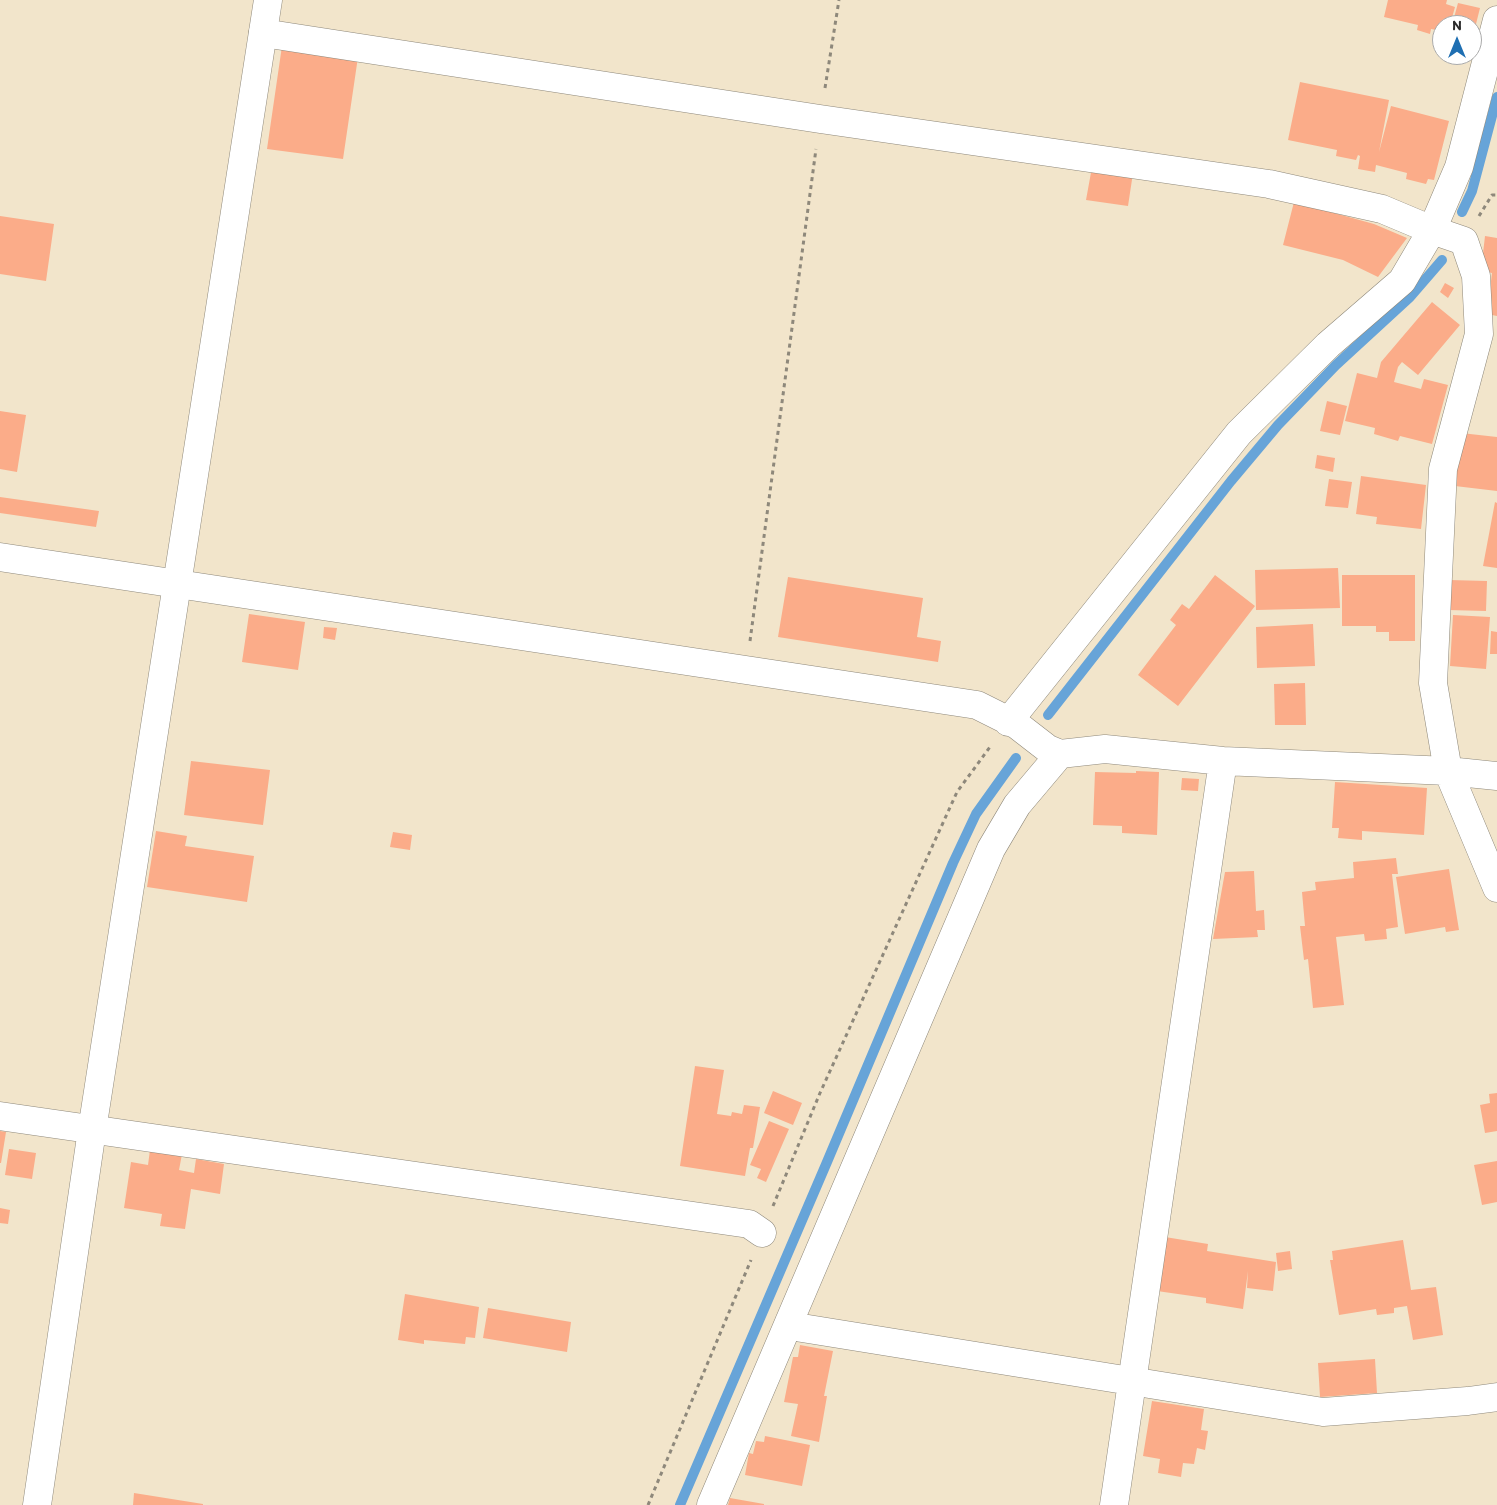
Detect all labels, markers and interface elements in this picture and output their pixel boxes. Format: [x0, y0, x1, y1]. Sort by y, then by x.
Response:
north arrow [1432, 15, 1482, 65]
text: N [1452, 17, 1462, 34]

